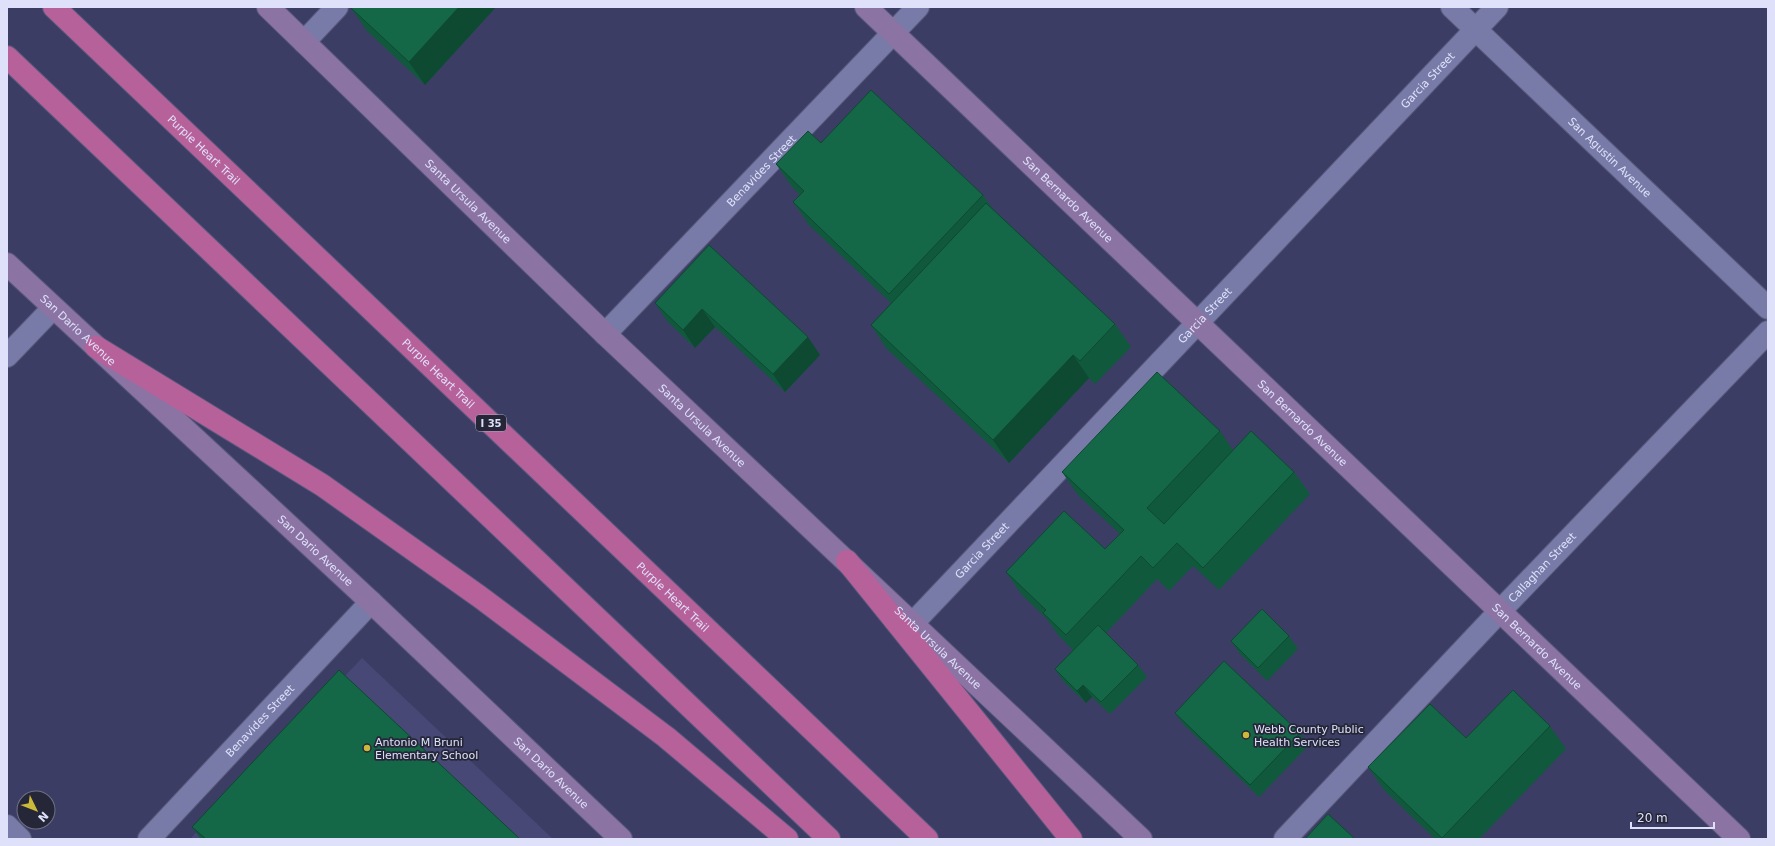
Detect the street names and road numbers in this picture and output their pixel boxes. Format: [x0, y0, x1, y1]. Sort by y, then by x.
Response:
street label: Garcia Street [1398, 49, 1458, 111]
street label: Purple Heart Trail [165, 112, 243, 187]
street label: San Agustin Avenue [1565, 115, 1654, 200]
street label: Benavides Street [724, 132, 799, 209]
street label: San Bernardo Avenue [1020, 154, 1116, 245]
street label: Santa Ursula Avenue [422, 157, 514, 246]
street label: Garcia Street [1175, 284, 1235, 346]
street label: San Dario Avenue [38, 292, 119, 368]
street label: Purple Heart Trail [400, 336, 477, 411]
street label: San Bernardo Avenue [1255, 377, 1350, 469]
street label: Santa Ursula Avenue [656, 381, 749, 470]
road number: I 35 [476, 415, 506, 431]
street label: San Dario Avenue [275, 512, 356, 589]
street label: Garcia Street [952, 519, 1012, 581]
street label: Callaghan Street [1505, 529, 1579, 605]
street label: Purple Heart Trail [634, 559, 712, 634]
street label: San Bernardo Avenue [1489, 601, 1585, 692]
street label: Santa Ursula Avenue [892, 604, 984, 692]
street label: Benavides Street [223, 681, 297, 760]
street label: San Dario Avenue [511, 734, 591, 811]

